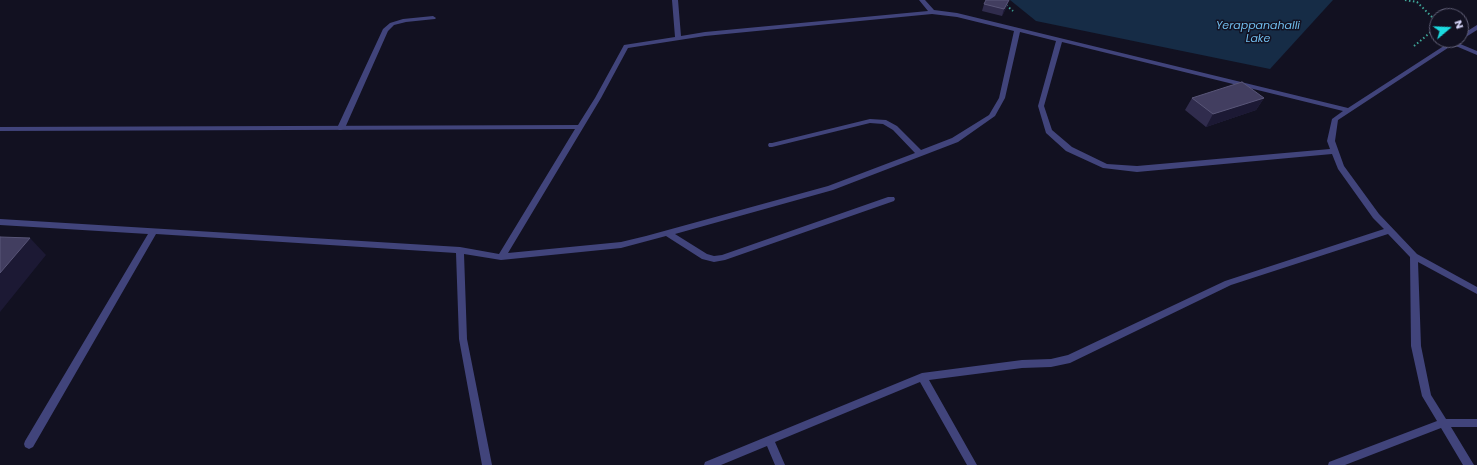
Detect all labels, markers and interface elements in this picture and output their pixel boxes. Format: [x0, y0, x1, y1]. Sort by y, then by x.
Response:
north arrow [1429, 8, 1469, 48]
text: N [1450, 18, 1468, 31]
water label: Yerappanahalli Lake [1216, 19, 1300, 45]

